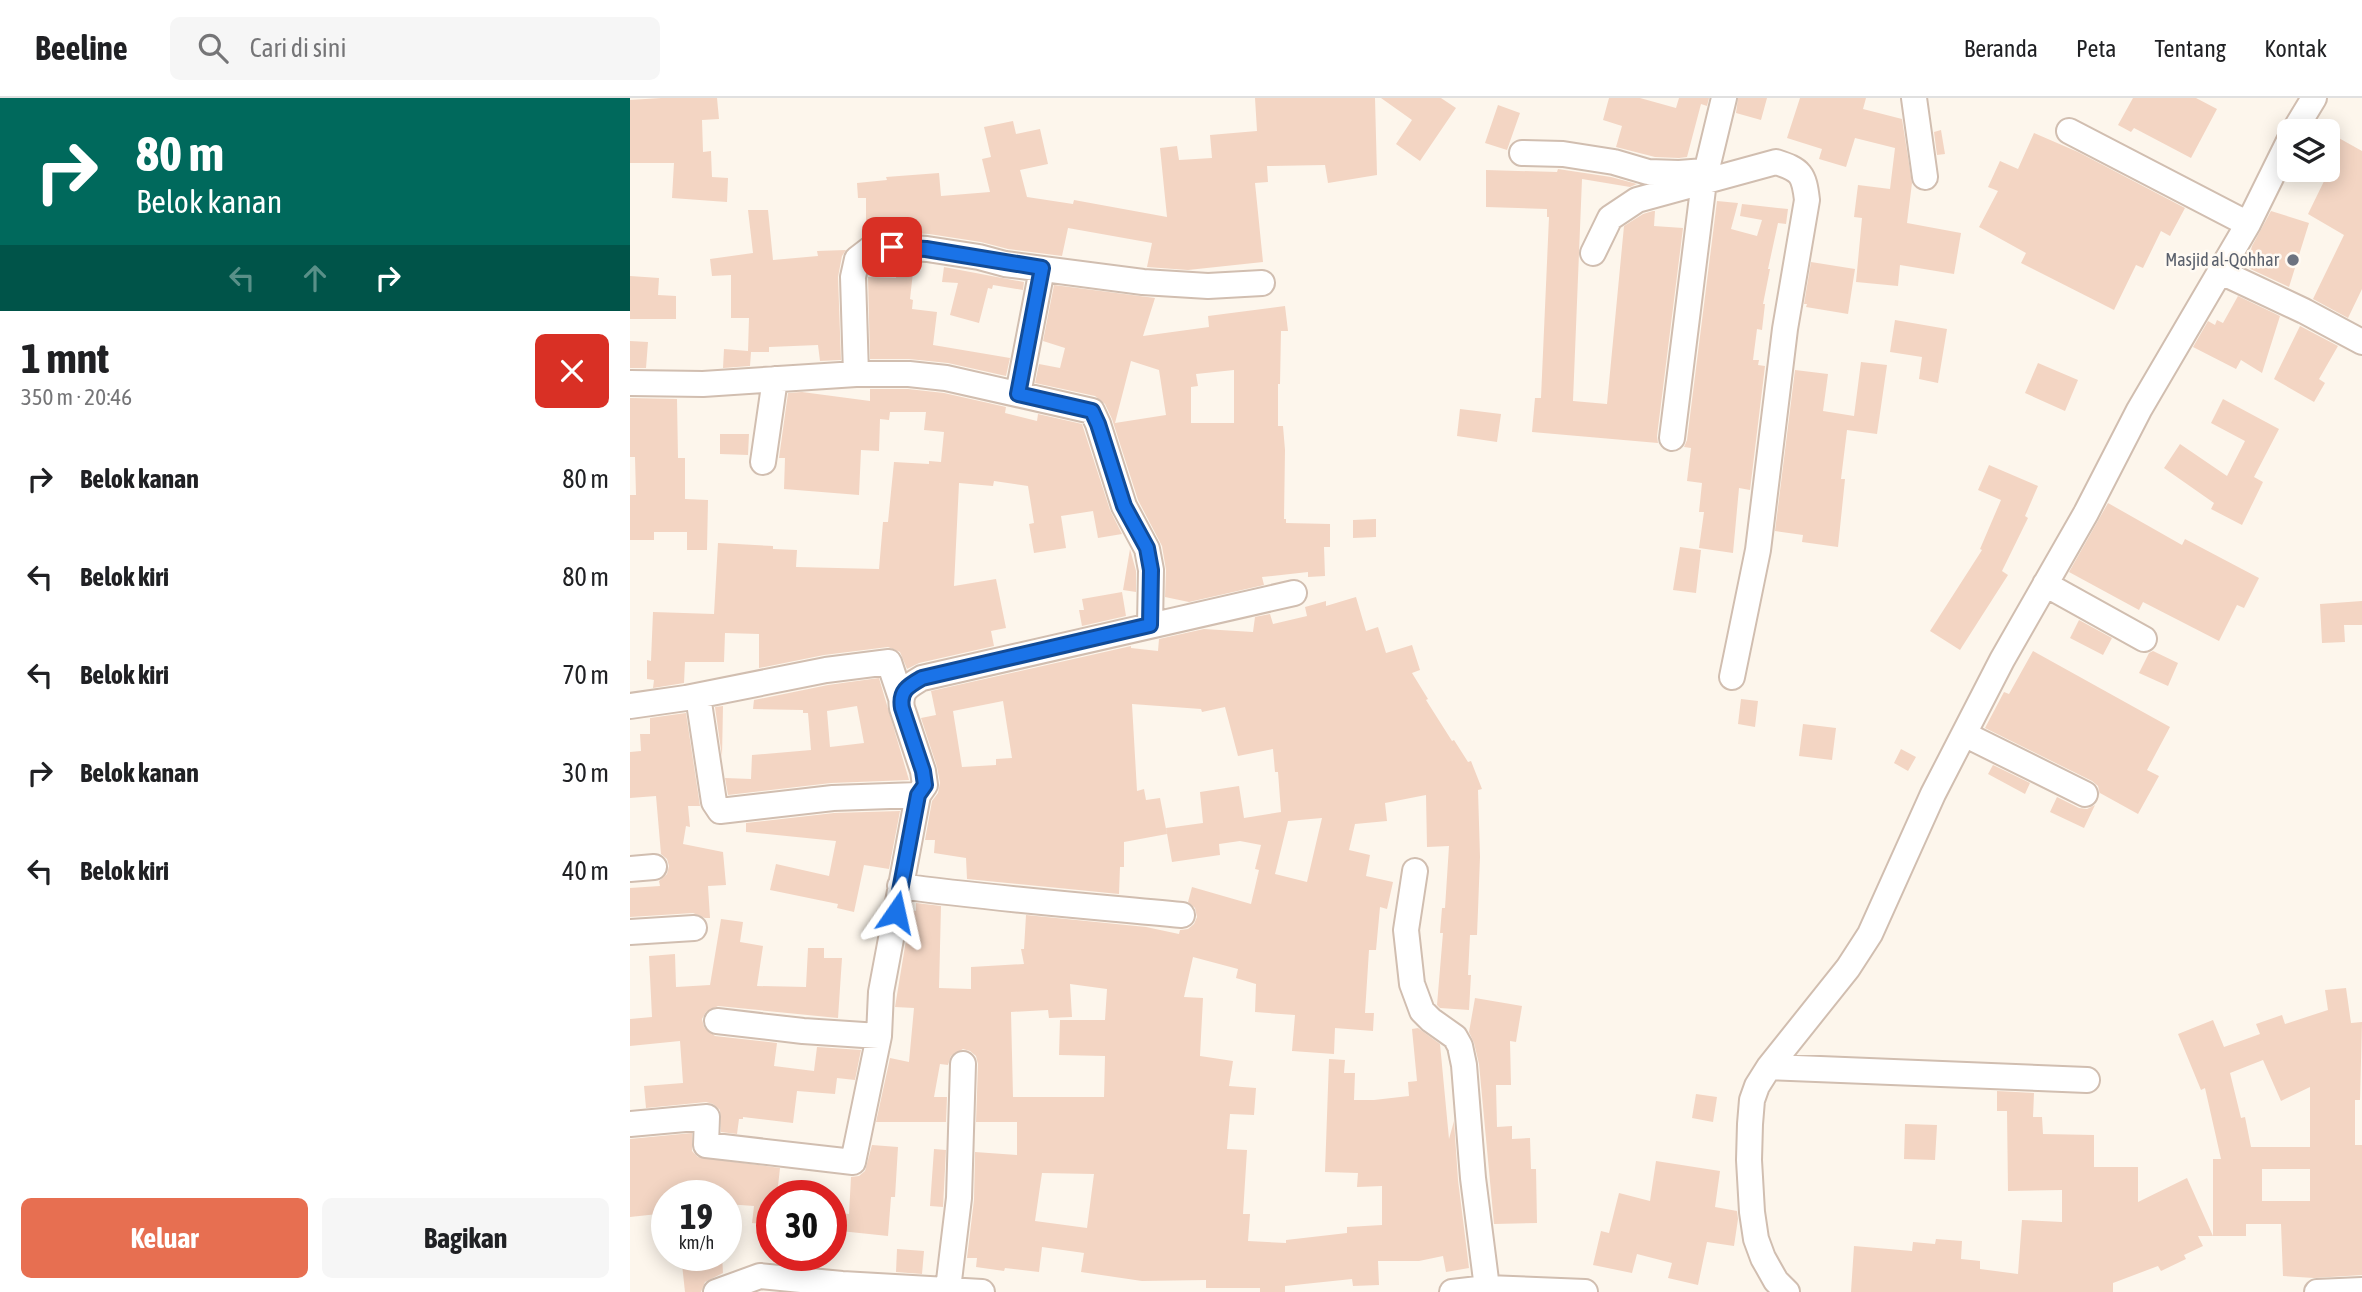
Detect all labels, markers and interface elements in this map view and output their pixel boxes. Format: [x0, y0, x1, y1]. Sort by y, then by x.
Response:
search box [170, 17, 660, 80]
text: Beeline [35, 29, 128, 67]
icon: search [194, 29, 232, 67]
text: Cari di sini [250, 33, 346, 63]
text: Beranda [1964, 35, 2038, 62]
text: Peta [2076, 35, 2116, 62]
text: Tentang [2154, 35, 2226, 62]
text: Kontak [2264, 35, 2327, 62]
map controls [2277, 119, 2340, 182]
button: layers [2277, 119, 2340, 182]
text: 80 m [136, 125, 224, 181]
icon: right [21, 126, 112, 217]
text: Belok kanan [136, 183, 282, 220]
pin [862, 217, 922, 277]
icon: arrive [873, 228, 911, 266]
place label: Masjid al-Qohhar [2165, 249, 2280, 270]
marker: Masjid al-Qohhar [2285, 252, 2301, 268]
icon: left [223, 259, 261, 297]
icon: ahead [296, 259, 334, 297]
icon: right [369, 259, 407, 297]
text: 1 mnt [21, 334, 109, 382]
button: close [535, 334, 609, 408]
text: 350 m · 20:46 [21, 384, 132, 410]
icon: right [21, 460, 59, 498]
text: Belok kanan [80, 464, 199, 494]
text: 80 m [562, 464, 609, 494]
icon: left [21, 558, 59, 596]
text: Belok kiri [80, 562, 169, 592]
text: 80 m [562, 562, 609, 592]
icon: left [21, 656, 59, 694]
text: Belok kiri [80, 660, 169, 690]
text: 70 m [562, 660, 609, 690]
icon: right [21, 754, 59, 792]
text: Belok kanan [80, 758, 199, 788]
text: 30 m [562, 758, 609, 788]
icon: left [21, 852, 59, 890]
text: Belok kiri [80, 856, 169, 886]
text: 40 m [562, 856, 609, 886]
position arrow [859, 875, 933, 949]
speed limit sign: 30 [756, 1180, 847, 1271]
text: 19 [680, 1196, 713, 1236]
button: Keluar [21, 1198, 308, 1278]
button: Bagikan [322, 1198, 609, 1278]
text: km/h [679, 1232, 714, 1253]

